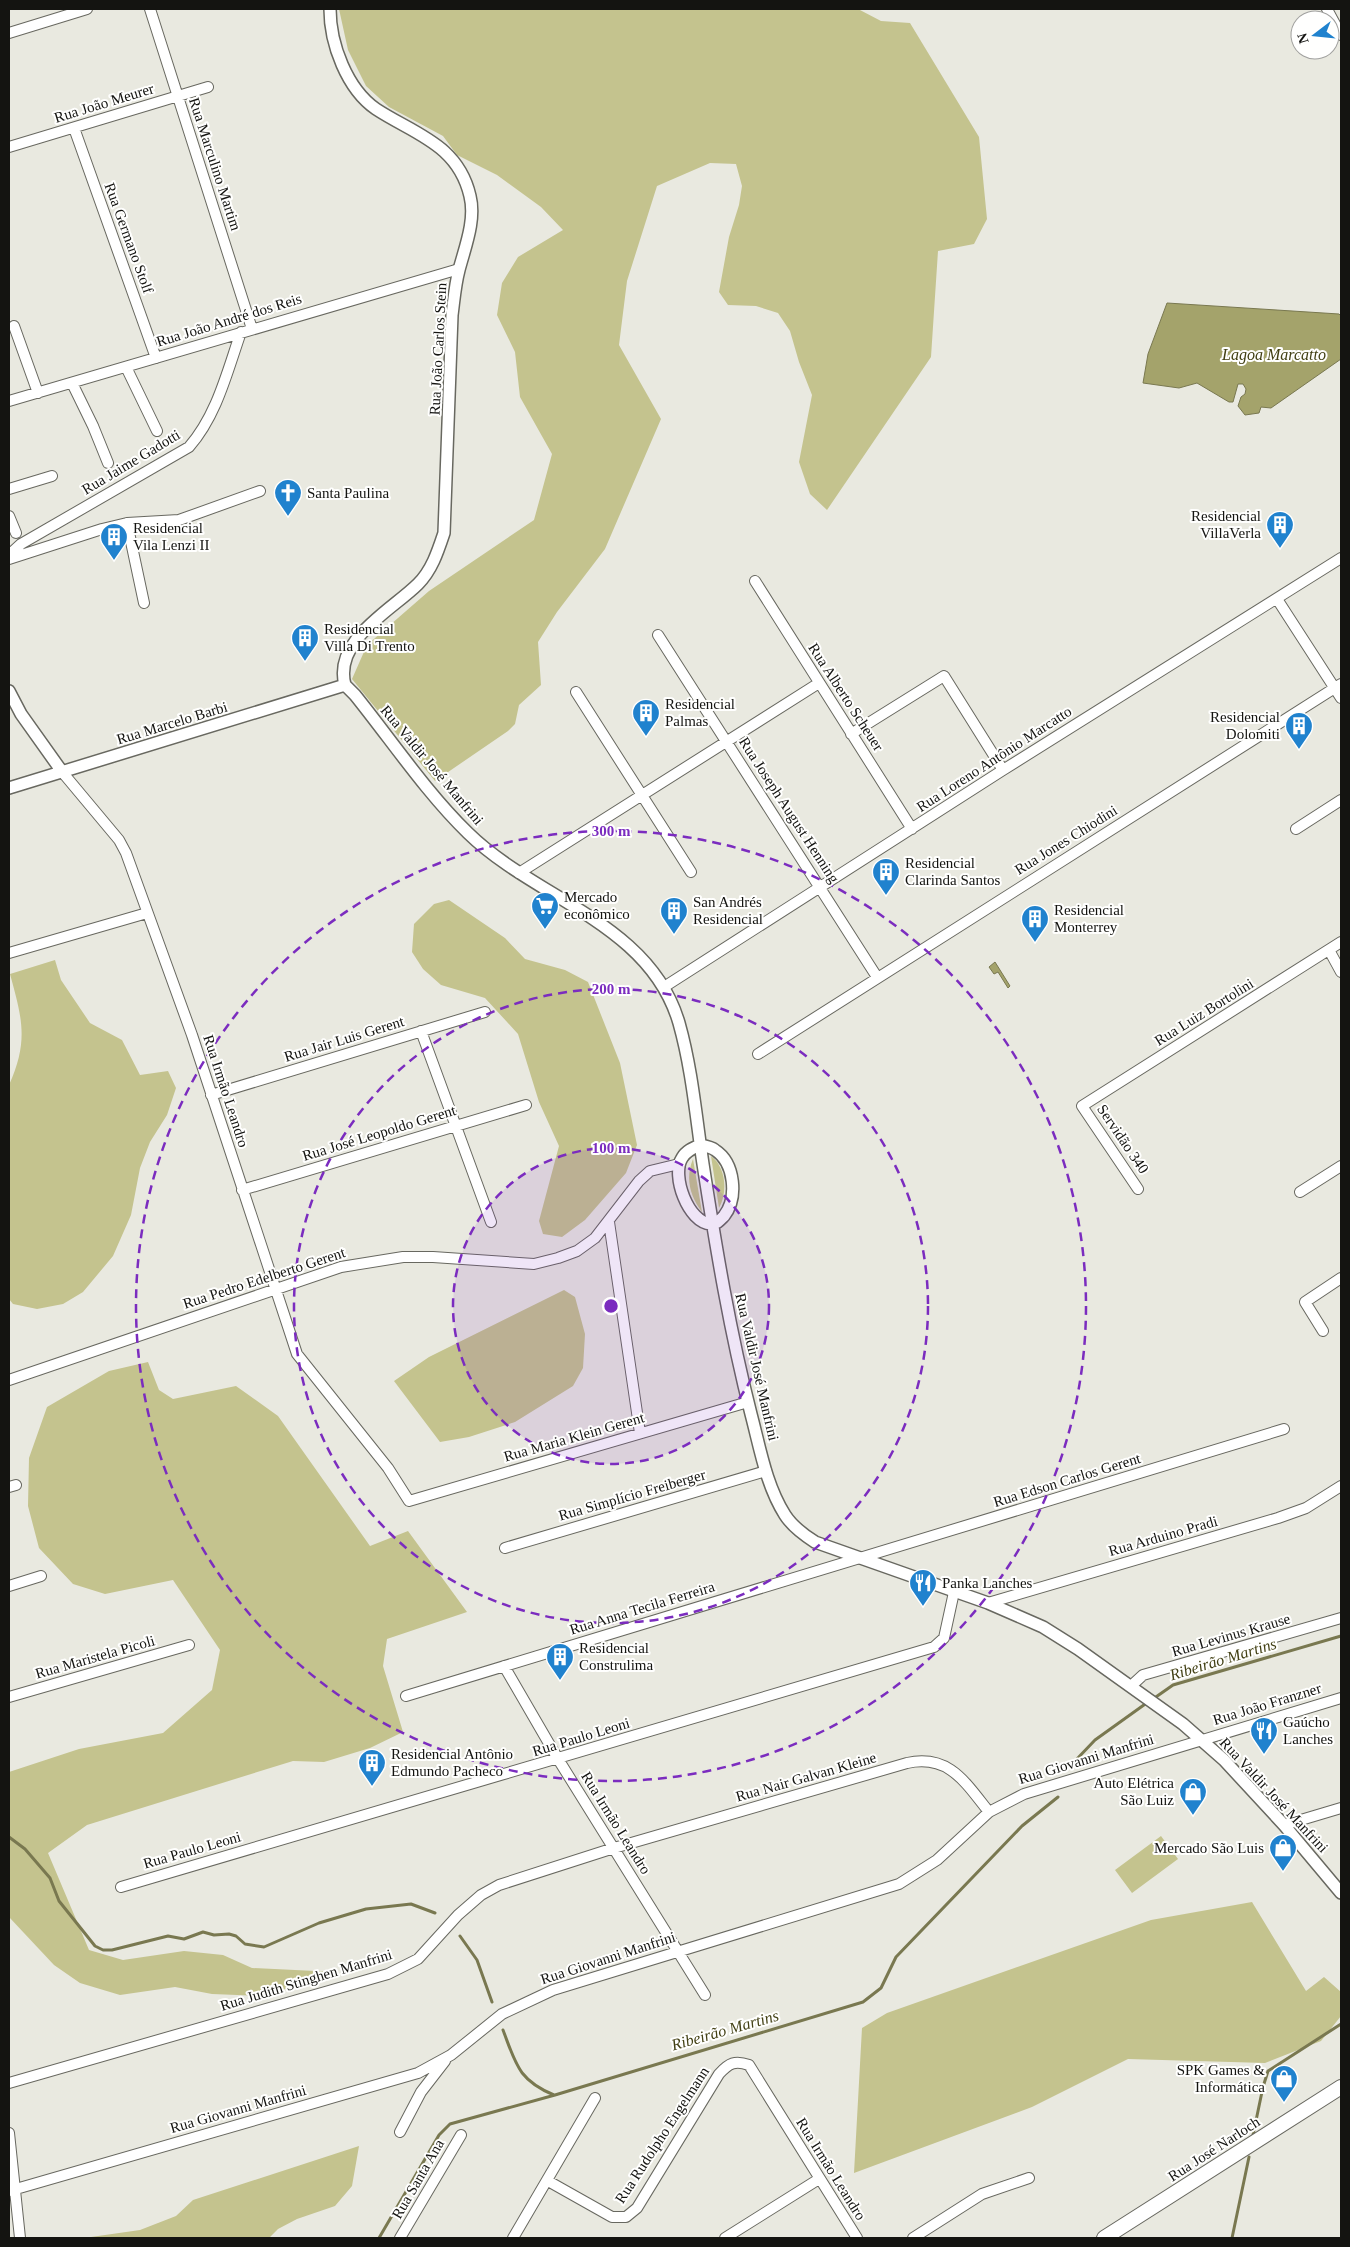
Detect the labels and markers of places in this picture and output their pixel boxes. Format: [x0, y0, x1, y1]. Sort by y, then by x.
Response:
church icon: Santa Paulina [273, 478, 303, 517]
place label: Santa Paulina [307, 485, 389, 501]
place label: Residencial VillaVerla [1191, 508, 1261, 541]
building icon: Residencial VillaVerla [1265, 510, 1295, 549]
place label: Residencial Vila Lenzi II [133, 520, 210, 553]
building icon: Residencial Vila Lenzi II [99, 522, 129, 561]
place label: Residencial Villa Di Trento [324, 621, 415, 654]
building icon: Residencial Villa Di Trento [290, 623, 320, 662]
place label: Residencial Palmas [665, 696, 735, 729]
building icon: Residencial Palmas [631, 698, 661, 737]
place label: Residencial Dolomiti [1210, 709, 1280, 742]
building icon: Residencial Dolomiti [1284, 711, 1314, 750]
place label: Residencial Clarinda Santos [905, 855, 1001, 888]
building icon: Residencial Clarinda Santos [871, 857, 901, 896]
place label: Mercado econômico [564, 889, 630, 922]
supermarket icon: Mercado econômico [530, 891, 560, 930]
place label: San Andrés Residencial [693, 894, 763, 927]
building icon: San Andrés Residencial [659, 896, 689, 935]
place label: Residencial Monterrey [1054, 902, 1124, 935]
building icon: Residencial Monterrey [1020, 904, 1050, 943]
centre of rings [602, 1297, 620, 1315]
restaurant icon: Panka Lanches [908, 1568, 938, 1607]
place label: Panka Lanches [942, 1575, 1033, 1591]
place label: Residencial Construlima [579, 1640, 654, 1673]
building icon: Residencial Construlima [545, 1642, 575, 1681]
place label: Gaúcho Lanches [1283, 1714, 1333, 1747]
restaurant icon: Gaúcho Lanches [1249, 1716, 1279, 1755]
place label: Residencial Antônio Edmundo Pacheco [391, 1746, 513, 1779]
building icon: Residencial Antônio Edmundo Pacheco [357, 1748, 387, 1787]
place label: Auto Elétrica São Luiz [1094, 1775, 1174, 1808]
shop icon: Auto Elétrica São Luiz [1178, 1777, 1208, 1816]
shop icon: Mercado São Luis [1268, 1833, 1298, 1872]
place label: Mercado São Luis [1154, 1840, 1264, 1856]
place label: SPK Games & Informática [1177, 2062, 1265, 2095]
shop icon: SPK Games & Informática [1269, 2064, 1299, 2103]

